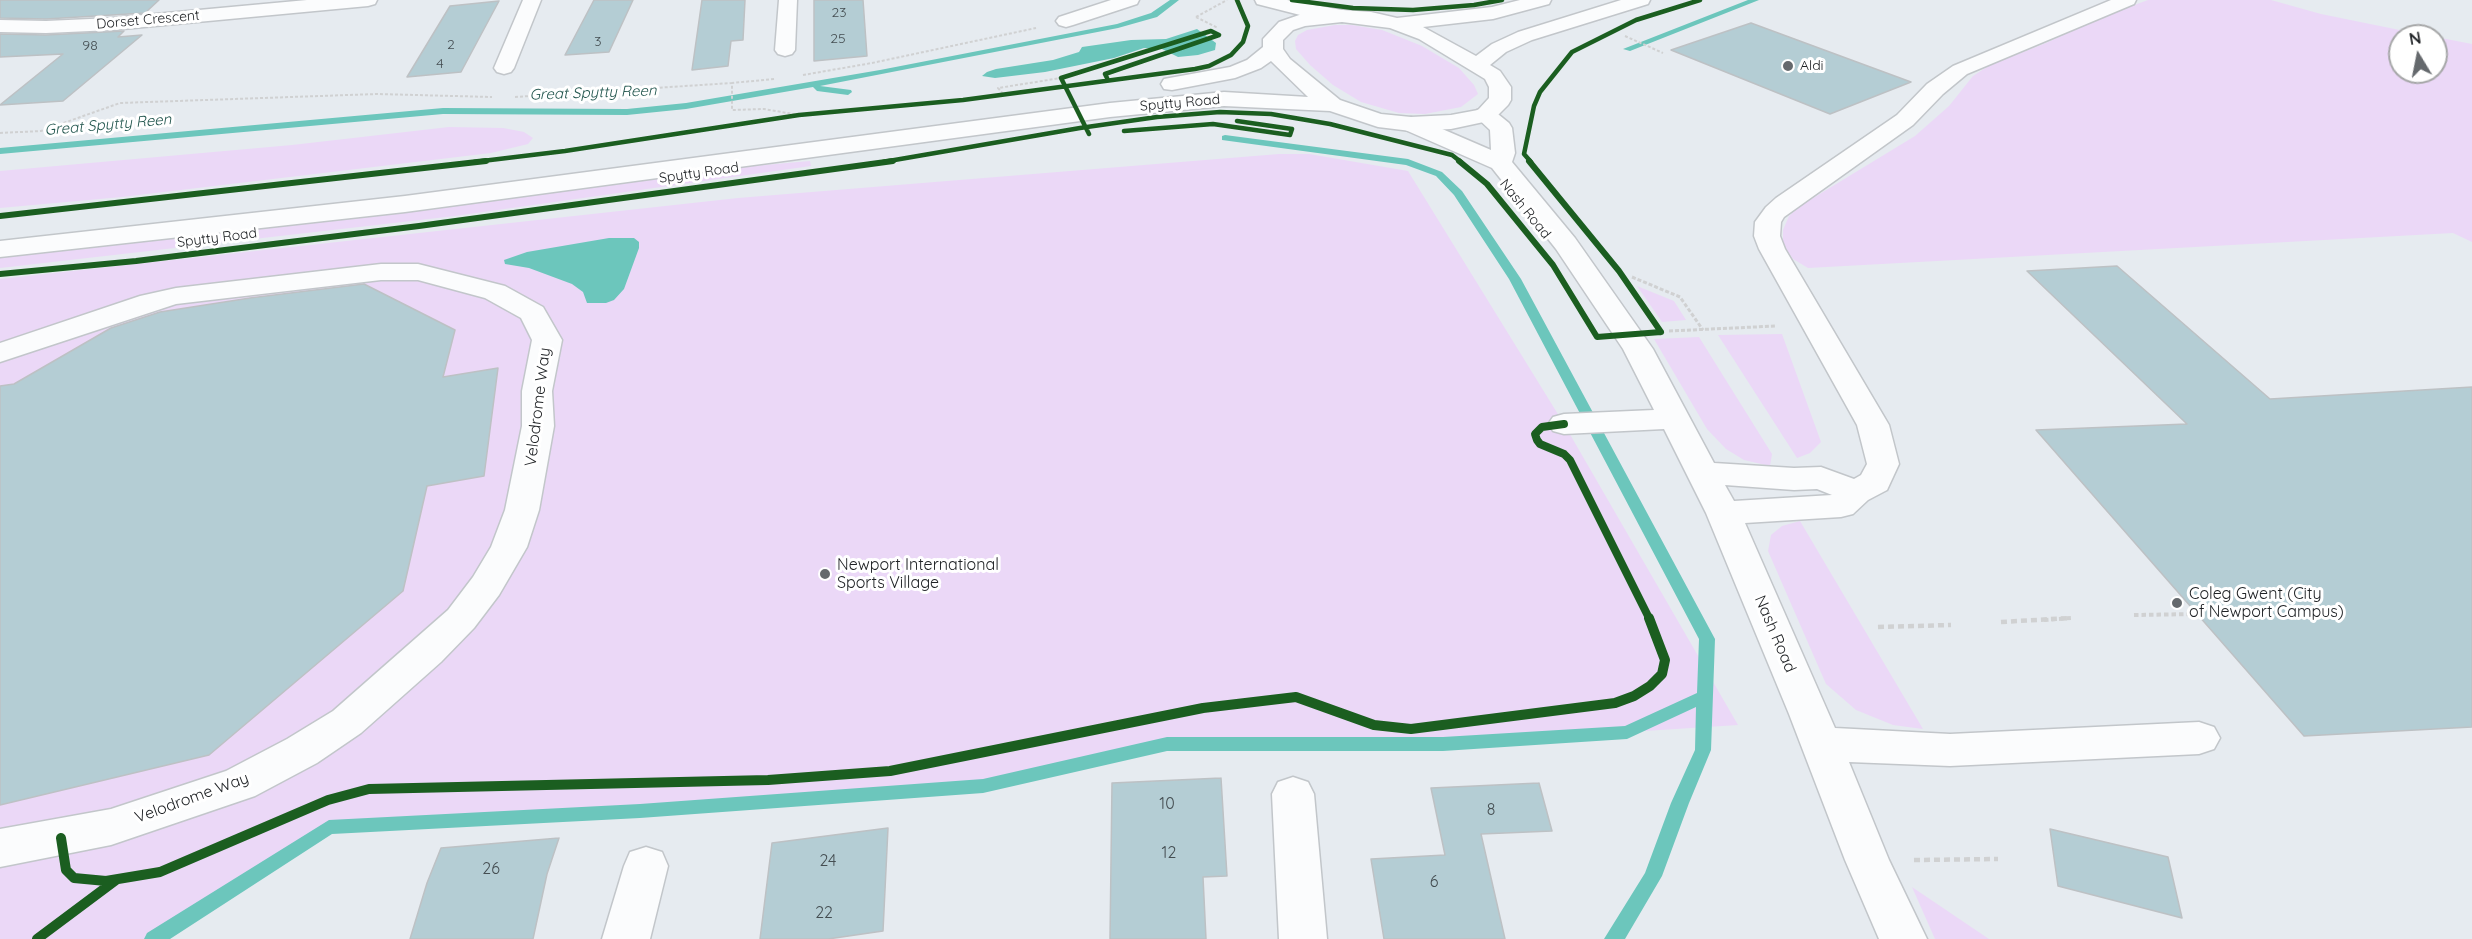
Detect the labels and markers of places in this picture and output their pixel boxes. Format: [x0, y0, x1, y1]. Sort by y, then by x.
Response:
place label: Aldi [1800, 58, 1824, 74]
marker: Aldi [1781, 59, 1795, 73]
place label: Newport International Sports Village [837, 555, 999, 593]
marker: Newport International Sports Village [818, 567, 832, 581]
place label: Coleg Gwent (City of Newport Campus) [2189, 584, 2344, 622]
marker: Coleg Gwent (City of Newport Campus) [2170, 596, 2184, 610]

